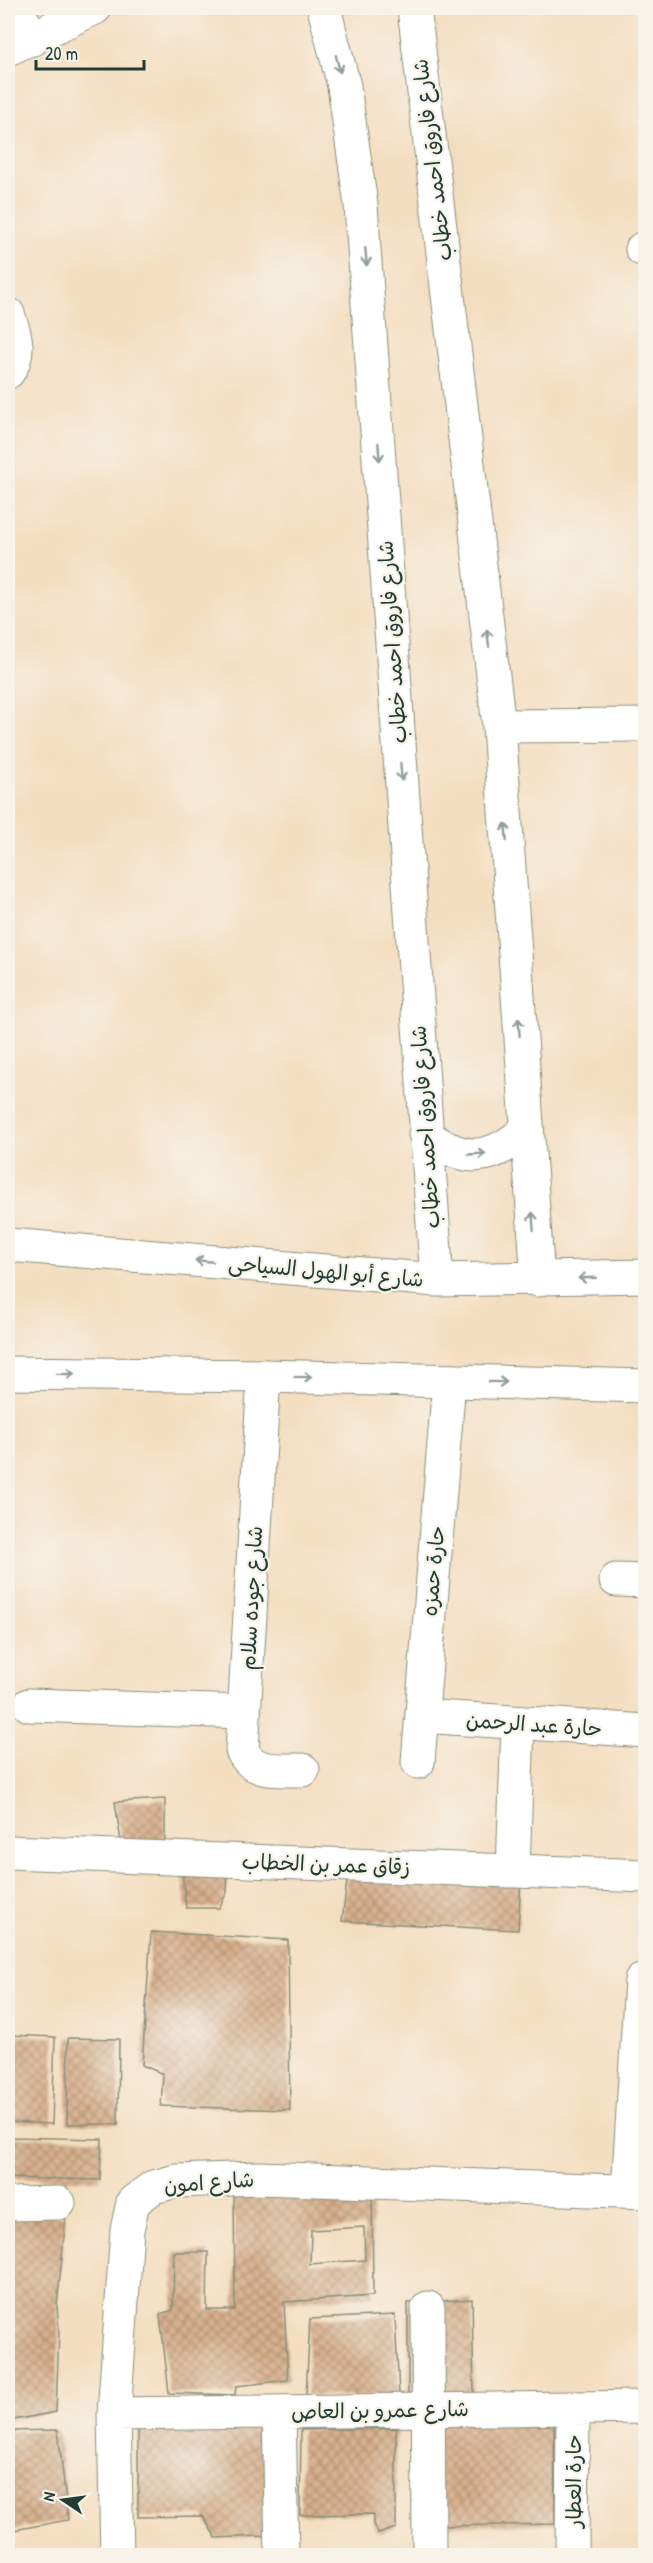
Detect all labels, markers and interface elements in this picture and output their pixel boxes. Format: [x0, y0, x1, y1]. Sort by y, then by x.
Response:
scale bar [36, 33, 144, 71]
text: 20 m [45, 41, 78, 66]
one-way arrow [333, 54, 344, 73]
street label: شارع فاروق احمد خطاب [405, 57, 460, 263]
one-way arrow [361, 247, 372, 266]
one-way arrow [374, 441, 385, 461]
street label: شارع فاروق احمد خطاب [370, 539, 415, 744]
one-way arrow [482, 629, 493, 649]
one-way arrow [395, 761, 406, 781]
one-way arrow [500, 823, 511, 843]
one-way arrow [514, 1017, 525, 1037]
street label: شارع فاروق احمد خطاب [403, 1024, 448, 1229]
one-way arrow [466, 1149, 486, 1160]
one-way arrow [527, 1212, 538, 1232]
street label: شارع أبو الهول السياحى [227, 1248, 425, 1295]
one-way arrow [194, 1255, 214, 1266]
one-way arrow [578, 1272, 598, 1283]
one-way arrow [55, 1368, 75, 1380]
one-way arrow [292, 1372, 312, 1383]
one-way arrow [487, 1377, 507, 1388]
street label: شارع جوده سلام [233, 1525, 271, 1671]
street label: حارة حمزه [415, 1525, 451, 1617]
street label: حارة عبد الرحمن [465, 1705, 603, 1743]
street label: زقاق عمر بن الخطاب [241, 1847, 411, 1881]
street label: شارع امون [163, 2164, 255, 2201]
street label: شارع عمرو بن العاص [291, 2394, 469, 2427]
street label: حارة العطار [559, 2434, 588, 2530]
north arrow [33, 2470, 93, 2530]
text: N [37, 2490, 60, 2503]

